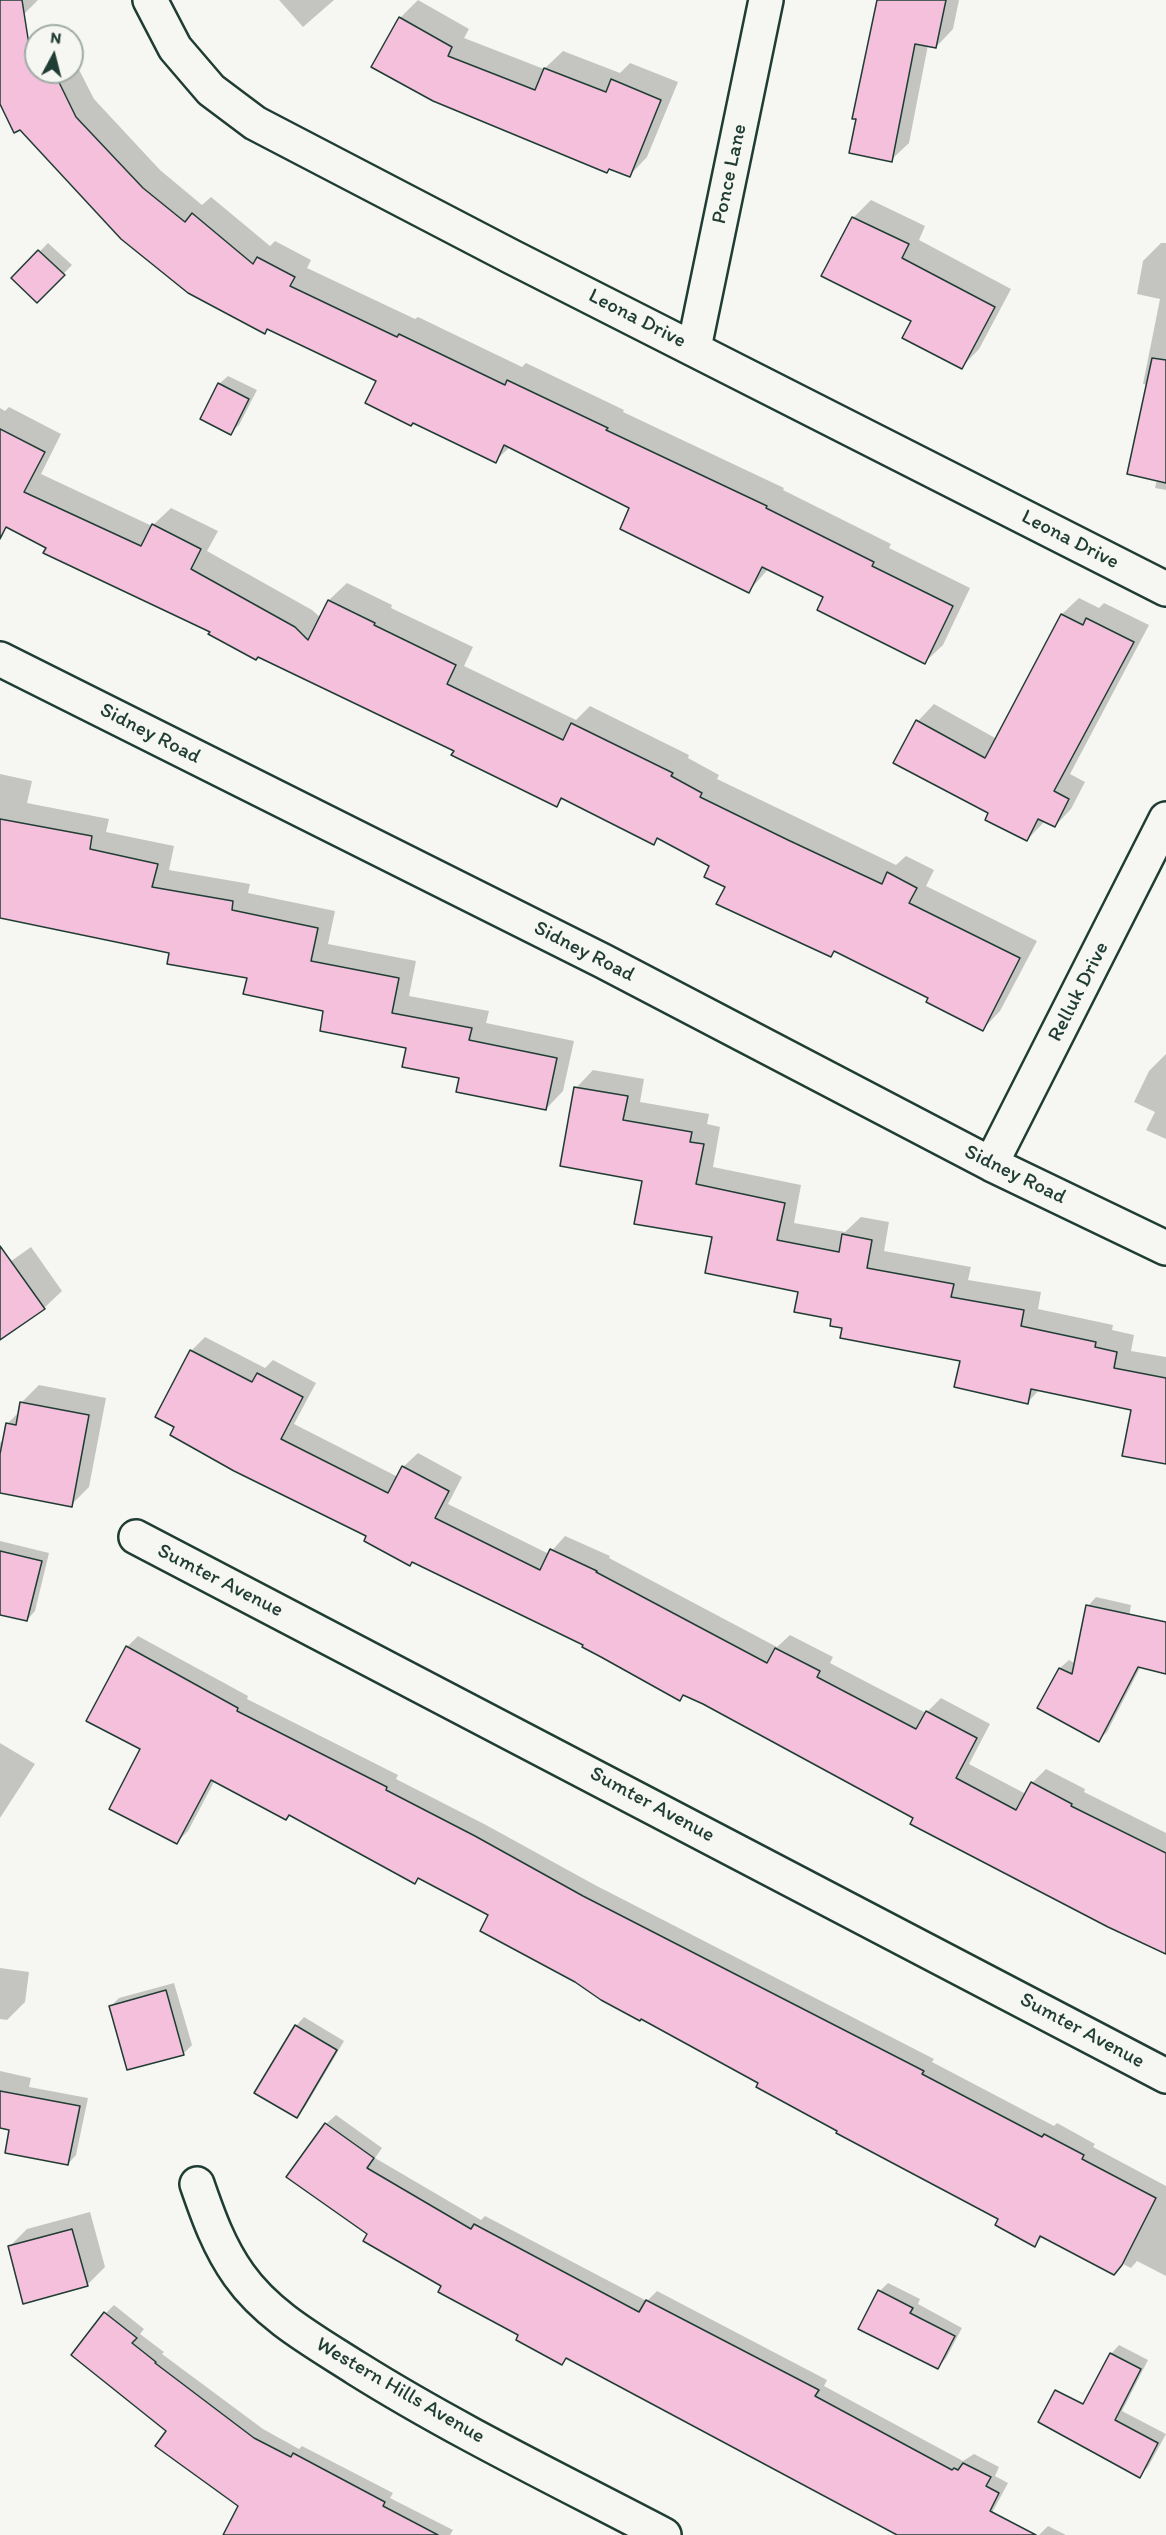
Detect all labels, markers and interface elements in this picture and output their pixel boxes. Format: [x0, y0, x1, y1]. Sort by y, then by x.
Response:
north arrow [24, 24, 84, 84]
text: N [49, 28, 63, 48]
street label: Ponce Lane [707, 122, 753, 226]
street label: Leona Drive [584, 284, 690, 354]
street label: Leona Drive [1017, 505, 1123, 575]
street label: Sidney Road [95, 698, 205, 770]
street label: Sidney Road [529, 916, 639, 988]
street label: Relluk Drive [1043, 938, 1115, 1046]
street label: Sidney Road [960, 1140, 1070, 1210]
street label: Sumter Avenue [153, 1539, 287, 1623]
street label: Sumter Avenue [585, 1762, 719, 1848]
street label: Sumter Avenue [1015, 1988, 1149, 2074]
street label: Western Hills Avenue [311, 2332, 489, 2450]

